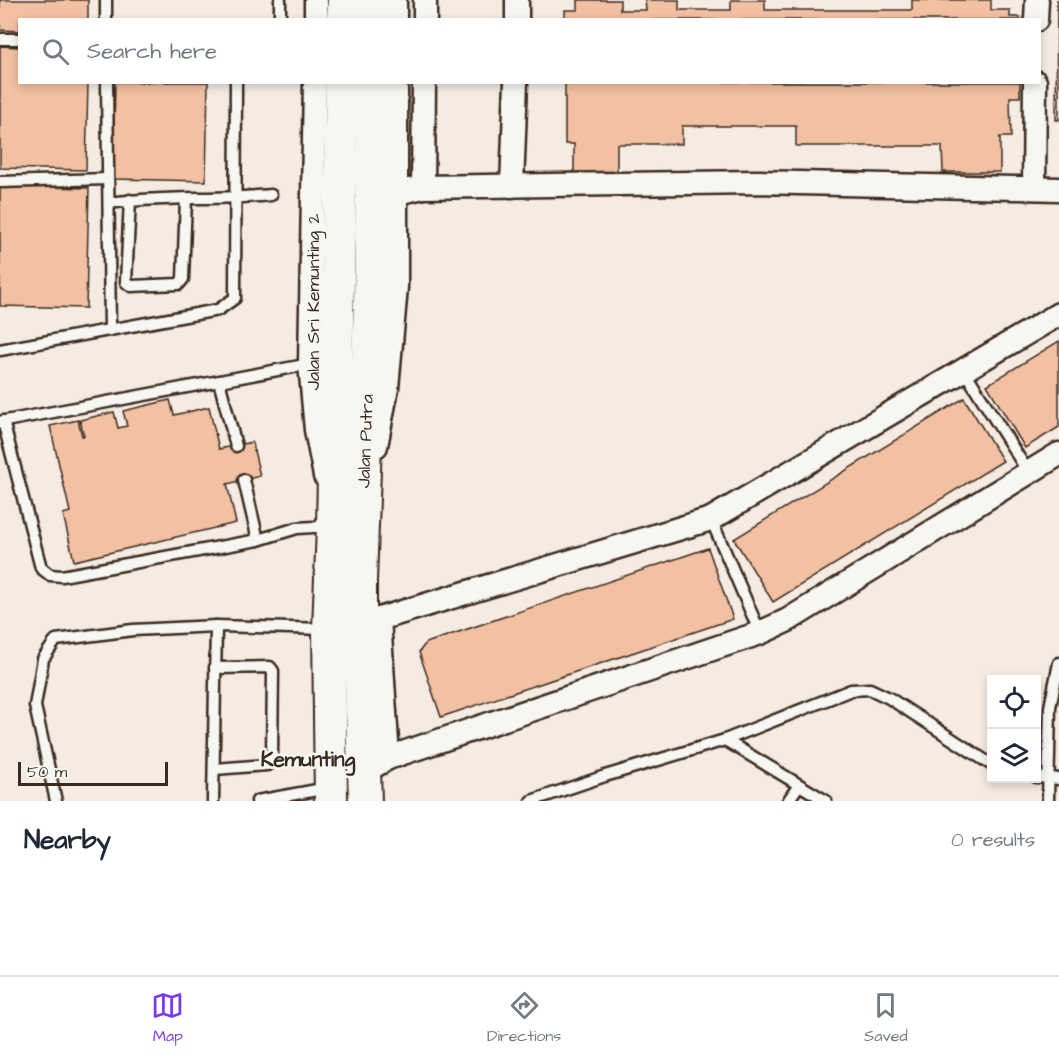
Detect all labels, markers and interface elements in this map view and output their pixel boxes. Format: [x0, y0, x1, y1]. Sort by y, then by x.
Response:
search box [18, 18, 1041, 84]
icon: search [39, 35, 72, 68]
text: Search here [87, 36, 217, 67]
street label: Jalan Sri Kemunting 2 [301, 213, 327, 390]
street label: Jalan Putra [351, 394, 379, 489]
map controls [987, 675, 1041, 783]
button: locate [987, 675, 1041, 729]
button: layers [987, 729, 1041, 783]
district label: Kemunting [261, 745, 355, 776]
scale bar [18, 759, 168, 786]
text: 50 m [27, 761, 67, 783]
text: Nearby [24, 822, 111, 858]
text: 0 results [951, 826, 1035, 854]
tab: Map [151, 989, 184, 1047]
tab: Directions [487, 989, 561, 1047]
tab: Saved [864, 989, 908, 1047]

